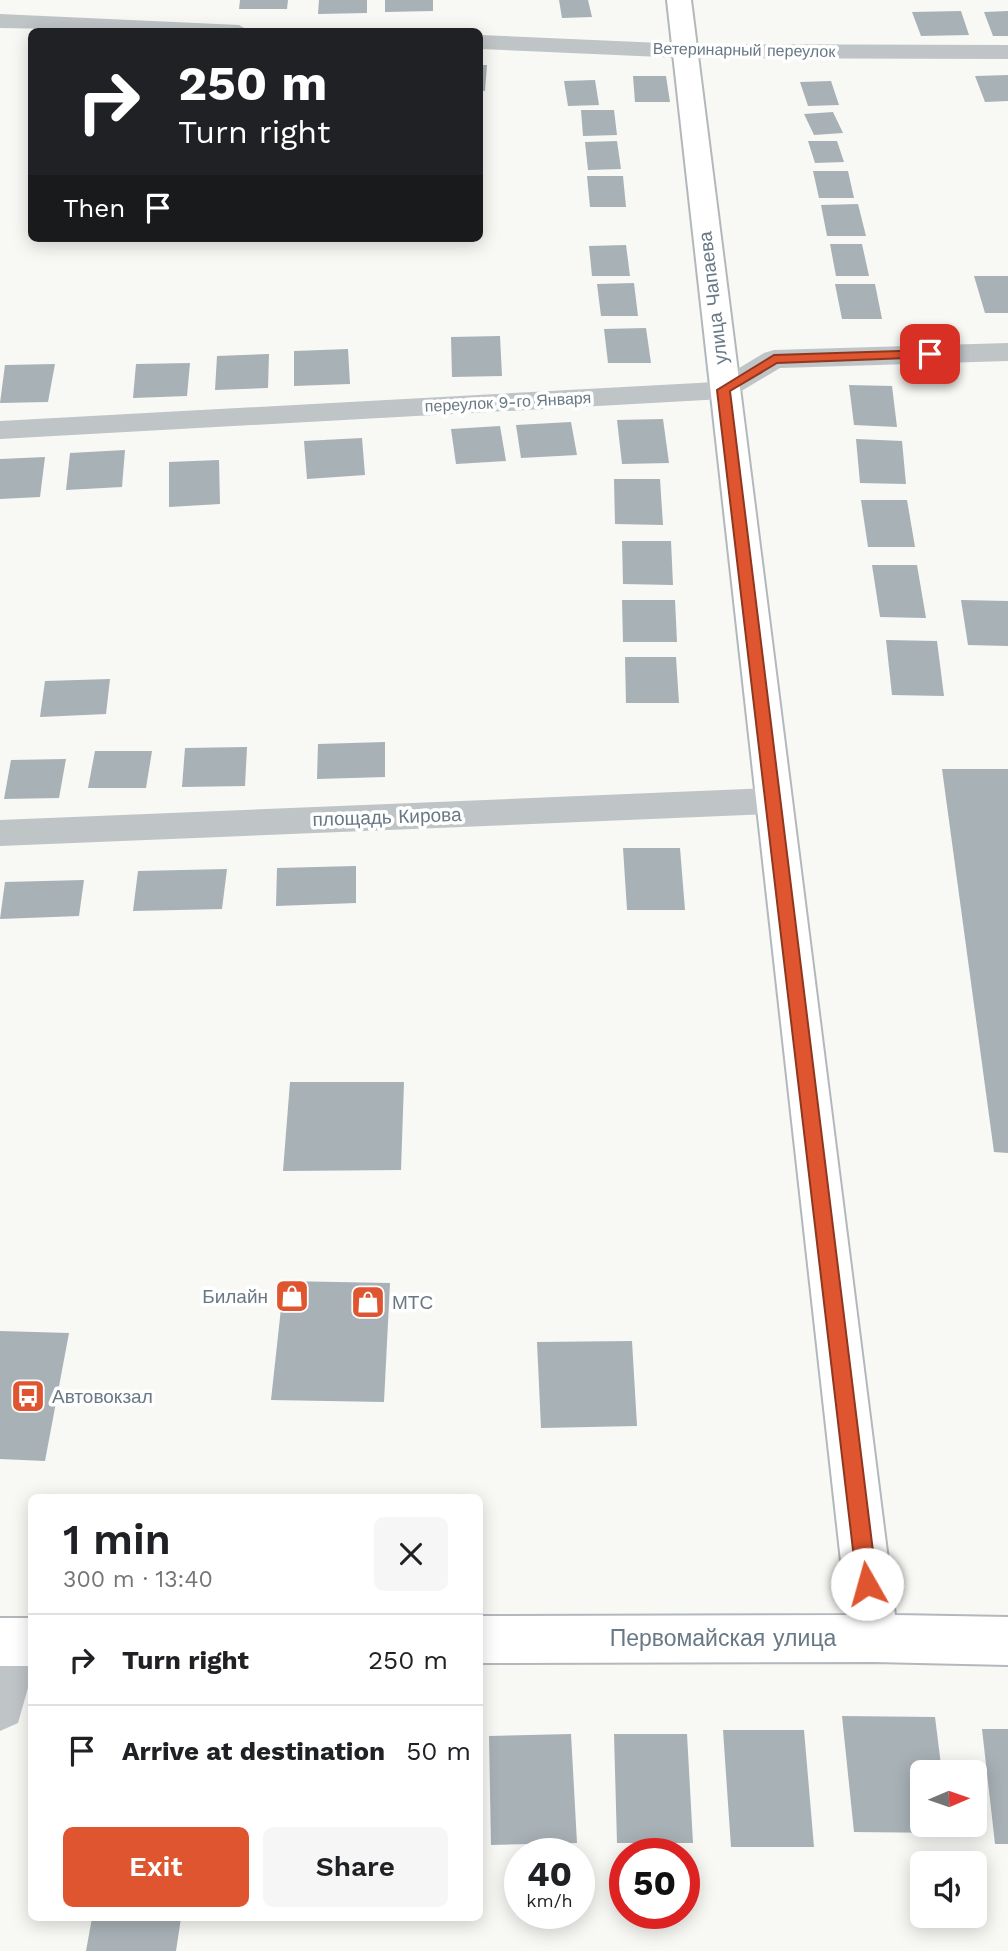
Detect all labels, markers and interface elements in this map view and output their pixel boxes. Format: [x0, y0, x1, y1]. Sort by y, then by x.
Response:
street label: Ветеринарный переулок [653, 39, 836, 61]
text: 250 m [178, 54, 327, 112]
icon: right [63, 56, 154, 147]
text: Turn right [178, 113, 330, 151]
icon: arrive [139, 189, 177, 227]
text: Then [63, 193, 125, 223]
street label: улица Чапаева [693, 230, 733, 366]
pin [900, 324, 960, 384]
icon: arrive [911, 335, 949, 373]
street label: переулок 9-го Января [424, 388, 592, 416]
street label: площадь Кирова [312, 803, 462, 831]
shop icon: Билайн [273, 1277, 311, 1315]
shop icon: МТС [349, 1283, 387, 1321]
place label: Билайн [202, 1285, 268, 1308]
place label: МТС [392, 1291, 433, 1314]
bus stop icon: Автовокзал [9, 1377, 47, 1415]
place label: Автовокзал [52, 1385, 153, 1408]
text: 1 min [63, 1515, 171, 1564]
button: close [374, 1517, 448, 1591]
position arrow [830, 1547, 904, 1621]
text: 300 m · 13:40 [63, 1566, 213, 1593]
street label: Первомайская улица [610, 1625, 837, 1652]
icon: right [63, 1641, 101, 1679]
text: Turn right [122, 1645, 249, 1675]
text: 250 m [368, 1645, 448, 1675]
icon: arrive [63, 1732, 101, 1770]
text: Arrive at destination [122, 1736, 385, 1766]
text: 50 m [406, 1736, 471, 1766]
north arrow [910, 1760, 987, 1838]
map controls [910, 1760, 987, 1928]
button: Exit [63, 1827, 249, 1907]
button: Share [263, 1827, 448, 1907]
speed limit sign: 50 [609, 1838, 700, 1929]
button: sound [910, 1851, 987, 1928]
text: 40 [527, 1853, 572, 1895]
text: km/h [526, 1890, 573, 1911]

